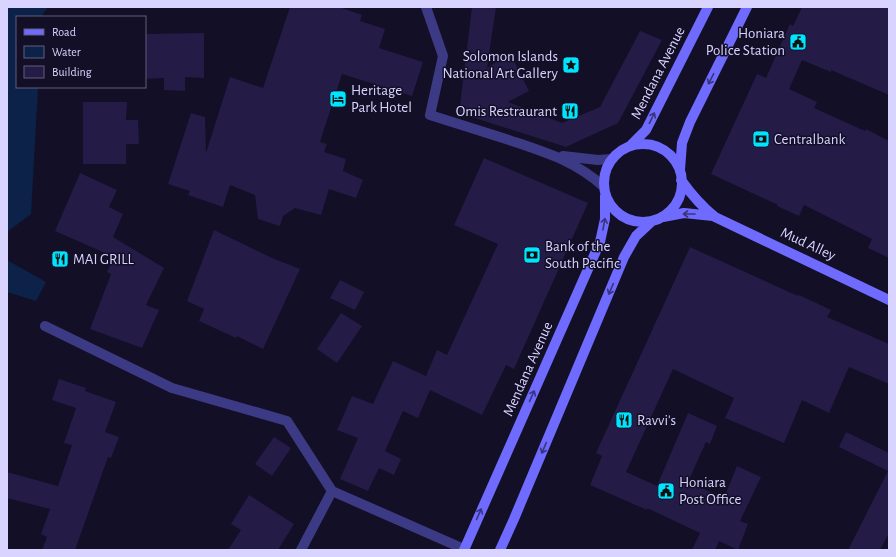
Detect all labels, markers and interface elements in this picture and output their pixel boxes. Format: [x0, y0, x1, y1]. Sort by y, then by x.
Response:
legend [16, 16, 146, 88]
street label: Mendana Avenue [628, 24, 688, 122]
text: Road [52, 26, 76, 38]
place label: Honiara Police Station [706, 26, 785, 58]
public building icon: Honiara Police Station [788, 32, 808, 52]
text: Water [52, 46, 81, 58]
place label: Solomon Islands National Art Gallery [442, 49, 559, 81]
place icon: Solomon Islands National Art Gallery [561, 55, 581, 75]
text: Building [52, 66, 92, 78]
one-way arrow [707, 73, 714, 85]
place label: Heritage Park Hotel [351, 83, 412, 115]
hotel icon: Heritage Park Hotel [328, 89, 348, 109]
restaurant icon: Omis Restraurant [560, 101, 580, 121]
place label: Omis Restraurant [456, 104, 557, 119]
one-way arrow [649, 112, 656, 124]
bank icon: Centralbank [751, 129, 771, 149]
place label: Centralbank [774, 132, 846, 147]
one-way arrow [683, 210, 696, 218]
one-way arrow [600, 218, 608, 231]
street label: Mud Alley [778, 225, 838, 263]
place label: Bank of the South Pacific [545, 239, 620, 271]
bank icon: Bank of the South Pacific [522, 245, 542, 265]
restaurant icon: MAI GRILL [50, 249, 70, 269]
place label: MAI GRILL [73, 252, 135, 267]
one-way arrow [607, 283, 614, 295]
street label: Mendana Avenue [500, 319, 556, 418]
one-way arrow [529, 390, 536, 402]
restaurant icon: Ravvi's [614, 410, 634, 430]
place label: Ravvi's [637, 413, 676, 428]
one-way arrow [540, 441, 548, 453]
place label: Honiara Post Office [679, 475, 742, 507]
public building icon: Honiara Post Office [656, 481, 676, 501]
one-way arrow [476, 509, 484, 521]

